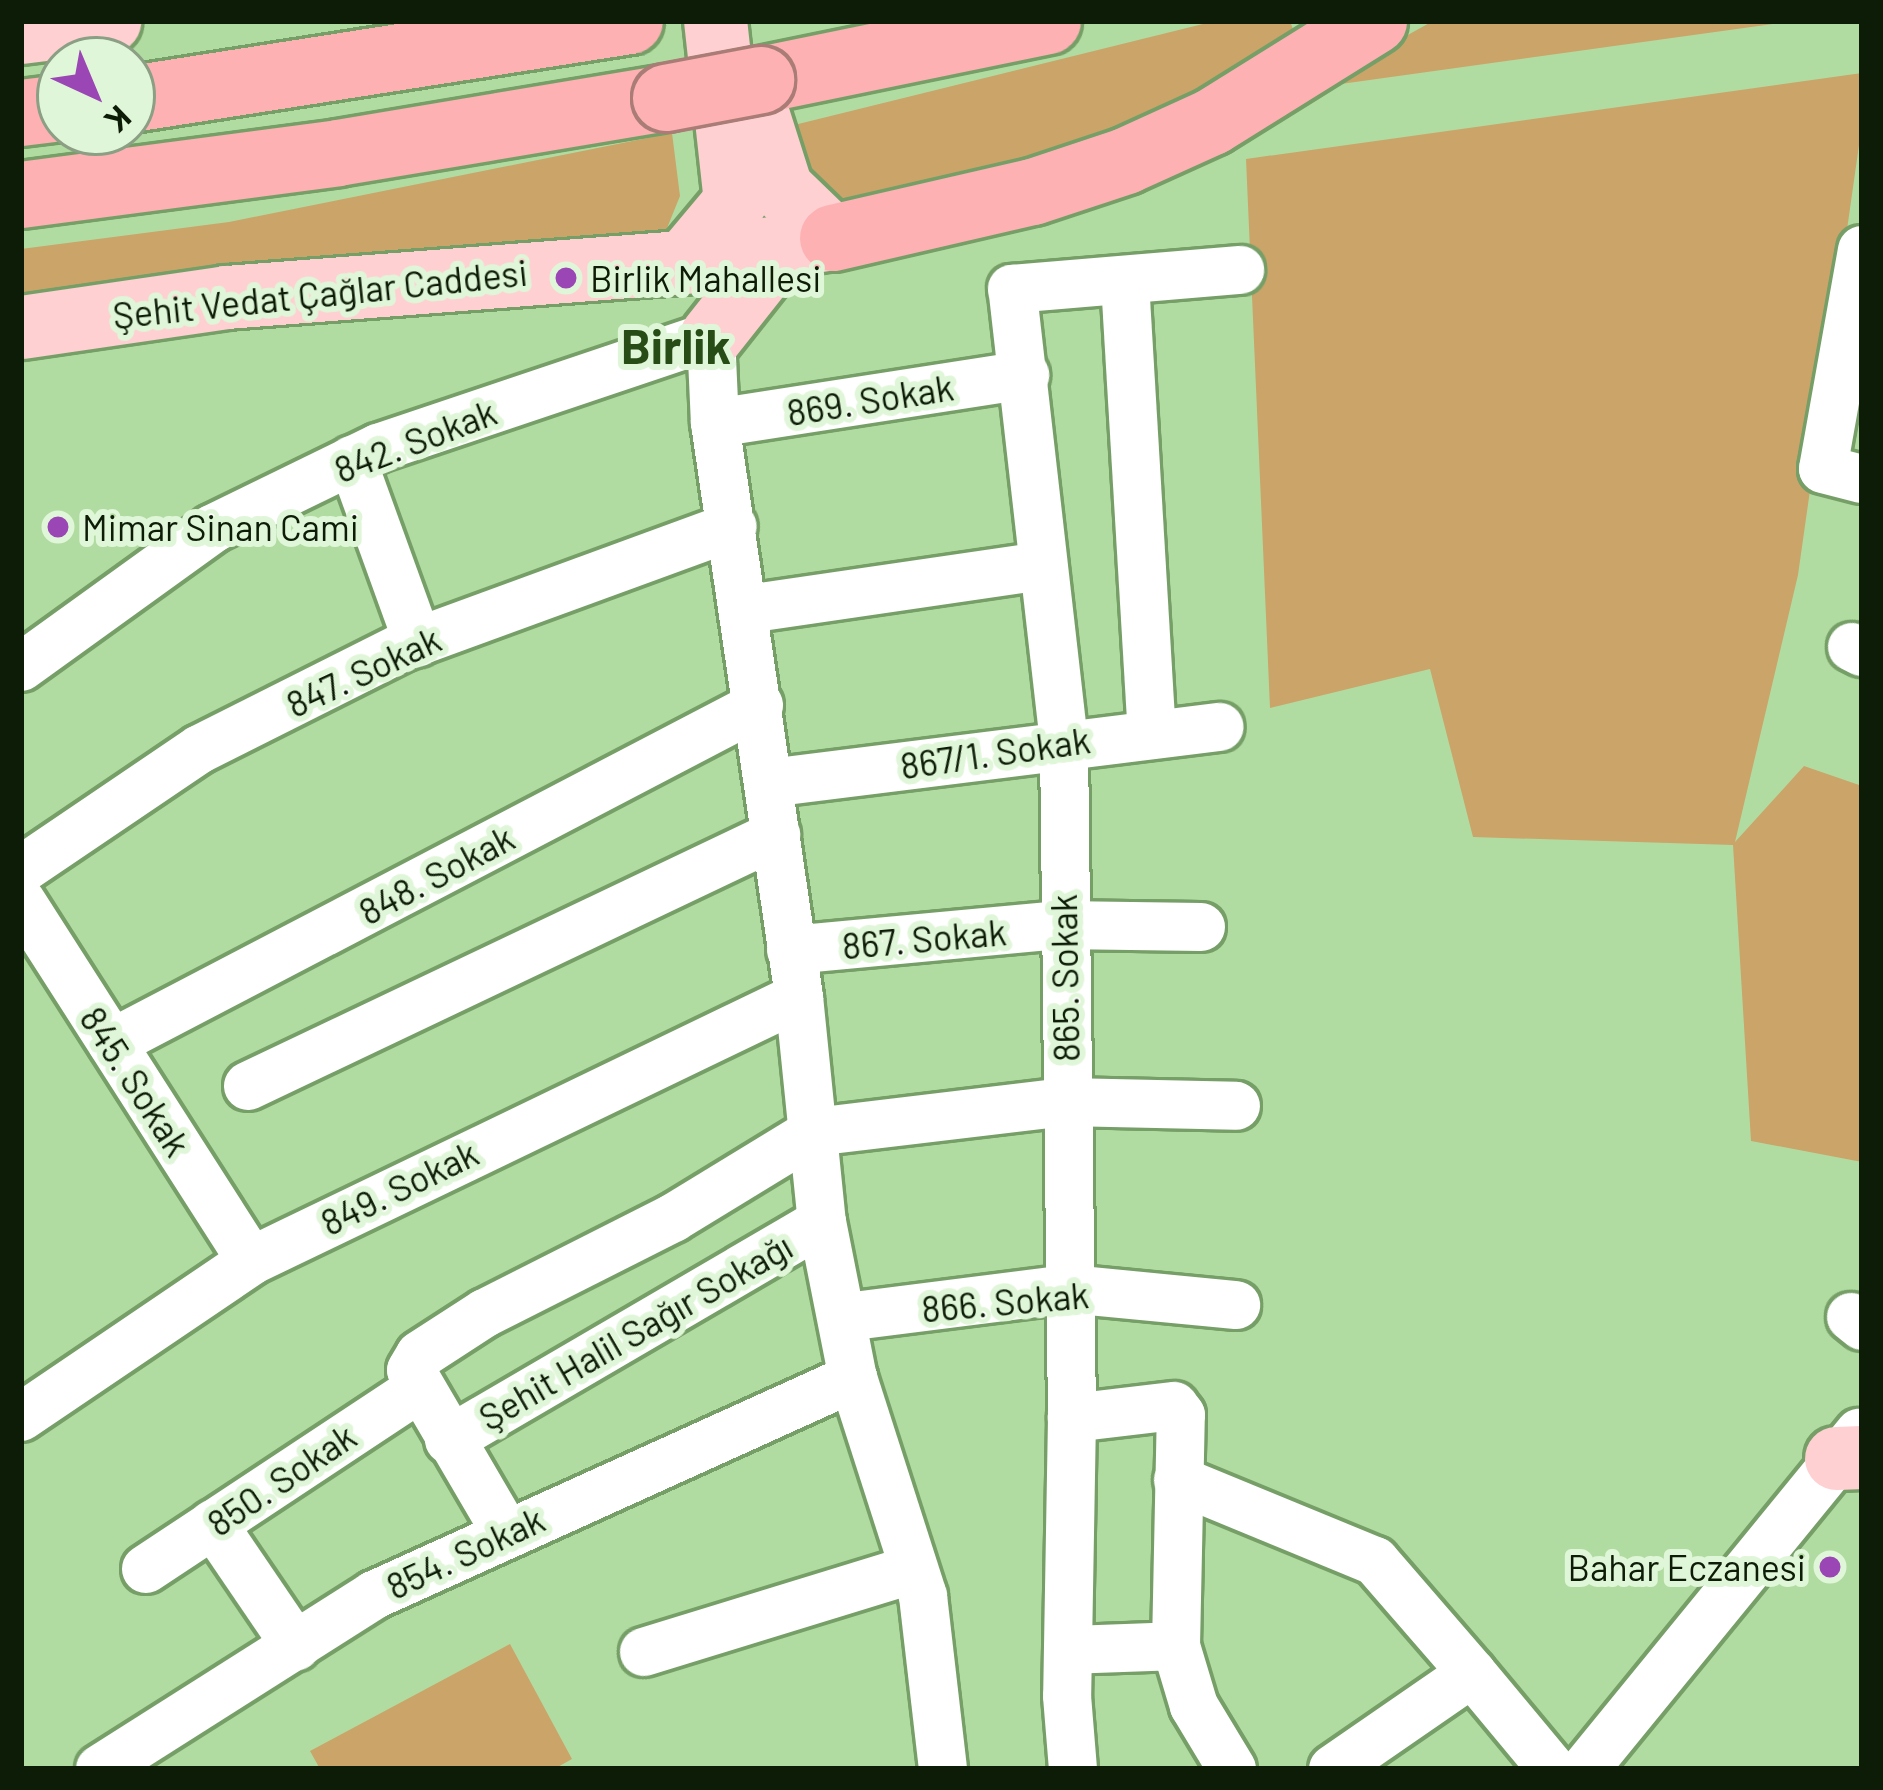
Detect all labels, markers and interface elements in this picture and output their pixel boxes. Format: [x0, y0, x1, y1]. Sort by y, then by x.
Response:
north arrow [36, 36, 156, 156]
text: K [98, 98, 140, 141]
street label: Şehit Vedat Çağlar Caddesi [110, 250, 530, 336]
place label: Birlik Mahallesi [590, 256, 821, 300]
marker: Birlik Mahallesi [553, 265, 579, 291]
district label: Birlik [621, 317, 731, 375]
street label: 869. Sokak [784, 365, 956, 433]
street label: 842. Sokak [328, 389, 502, 491]
place label: Mimar Sinan Cami [82, 505, 359, 549]
marker: Mimar Sinan Cami [45, 514, 71, 540]
street label: 847. Sokak [279, 617, 447, 725]
street label: 867/1. Sokak [897, 717, 1093, 787]
street label: 848. Sokak [351, 815, 521, 933]
street label: 865. Sokak [1041, 894, 1087, 1062]
street label: 867. Sokak [840, 909, 1008, 967]
street label: 845. Sokak [72, 998, 200, 1164]
street label: 849. Sokak [313, 1130, 485, 1244]
street label: Şehit Halil Sağır Sokağı [471, 1224, 799, 1438]
street label: 866. Sokak [920, 1272, 1090, 1330]
street label: 850. Sokak [199, 1414, 363, 1544]
street label: 854. Sokak [379, 1497, 551, 1607]
place label: Bahar Eczanesi [1568, 1545, 1806, 1589]
marker: Bahar Eczanesi [1817, 1554, 1843, 1580]

